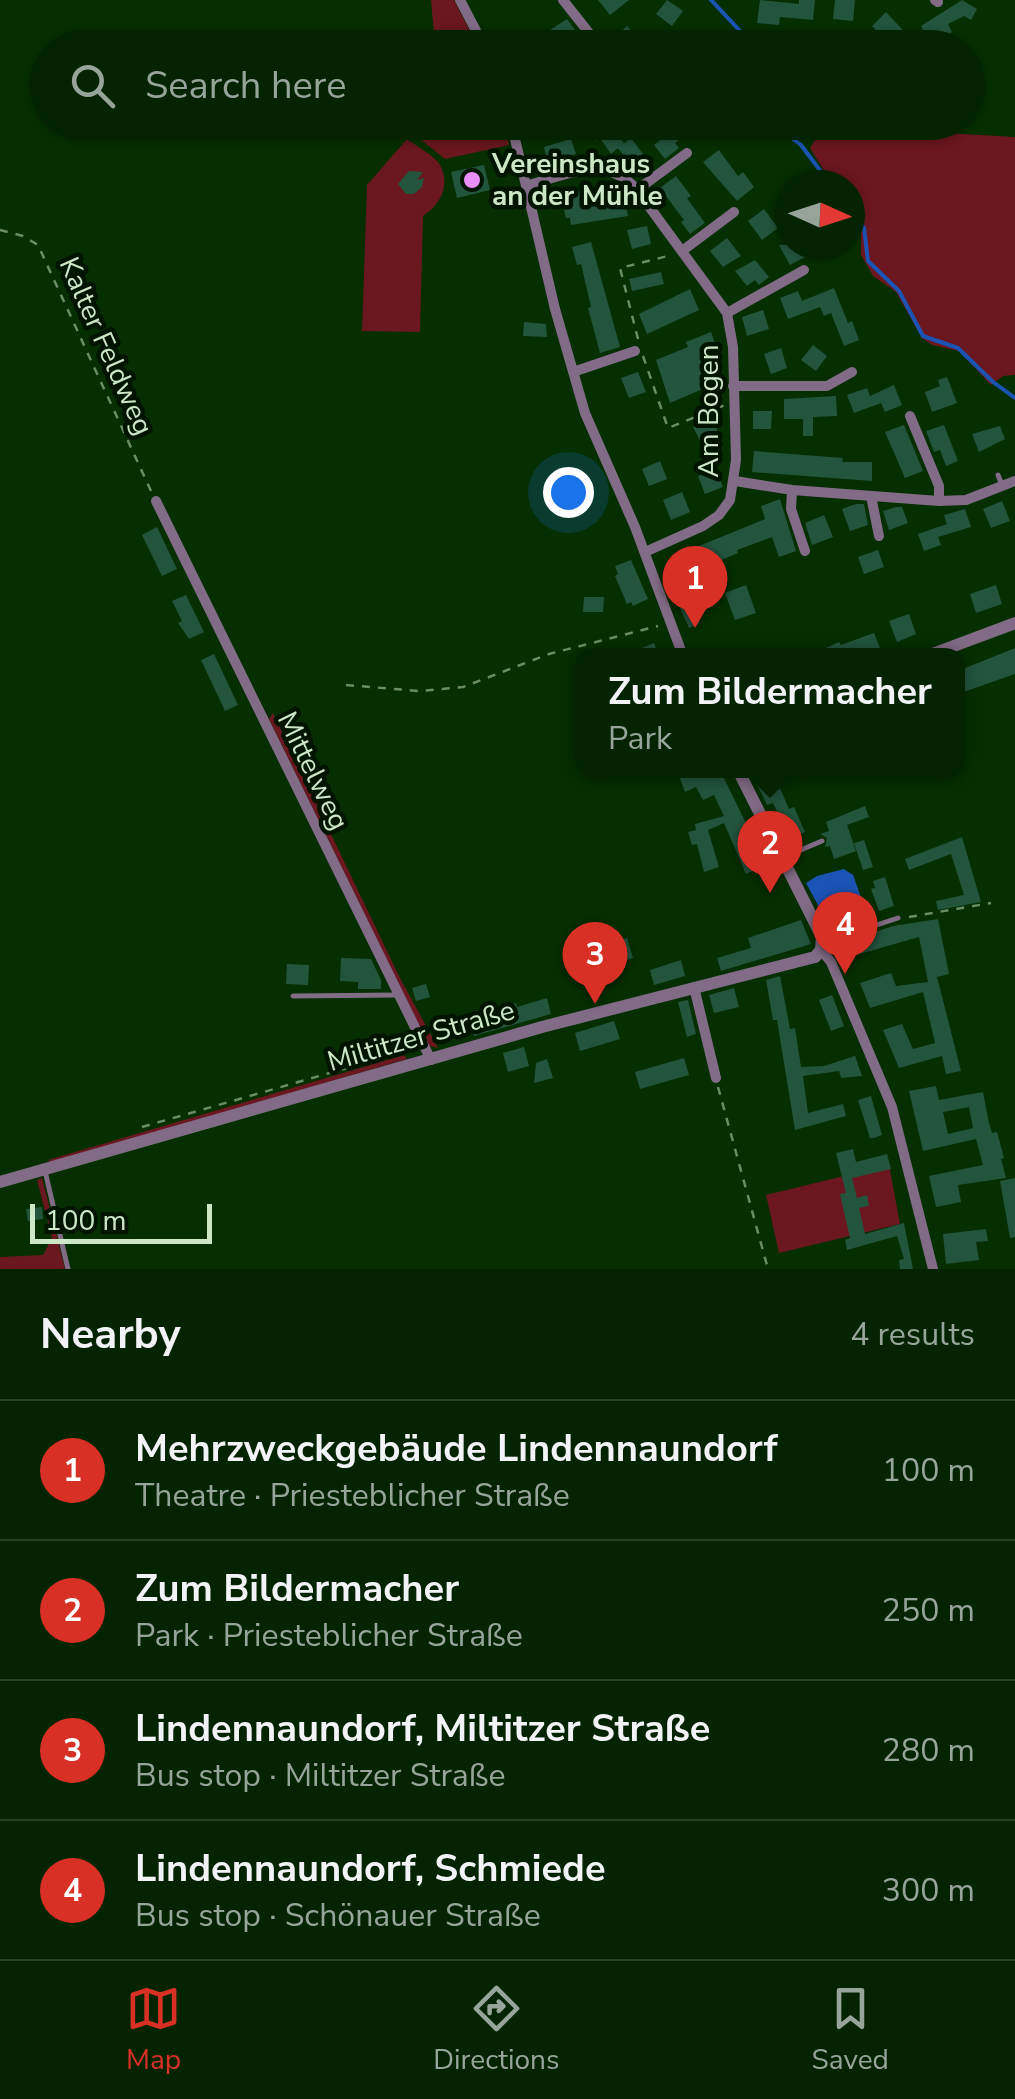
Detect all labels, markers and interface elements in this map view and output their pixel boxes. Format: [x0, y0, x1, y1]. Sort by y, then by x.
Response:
search box [30, 30, 985, 140]
icon: search [65, 58, 120, 113]
text: Search here [145, 60, 346, 111]
place label: Vereinshaus an der Mühle [491, 145, 663, 215]
marker: Vereinshaus an der Mühle [461, 169, 483, 191]
north arrow [775, 170, 865, 260]
street label: Kalter Feldweg [50, 251, 162, 441]
street label: Am Bogen [690, 344, 728, 478]
your location [543, 467, 594, 518]
pin: 1 [662, 546, 728, 628]
popup [575, 648, 965, 778]
text: Zum Bildermacher [608, 666, 932, 717]
street label: Mittelweg [268, 706, 358, 836]
text: Park [608, 717, 672, 760]
pin: 2 [738, 810, 802, 893]
pin: 4 [812, 892, 878, 974]
pin: 3 [562, 922, 628, 1004]
street label: Miltitzer Straße [323, 991, 519, 1081]
scale bar [30, 1199, 212, 1244]
text: 100 m [45, 1202, 127, 1240]
text: Nearby [40, 1306, 181, 1363]
text: 4 results [850, 1313, 975, 1356]
text: Mehrzweckgebäude Lindennaundorf [135, 1423, 778, 1474]
text: 1 [63, 1449, 82, 1492]
text: 100 m [882, 1449, 975, 1492]
text: Theatre · Priesteblicher Straße [135, 1474, 570, 1517]
text: Zum Bildermacher [135, 1563, 459, 1614]
text: 2 [63, 1589, 82, 1632]
text: 250 m [882, 1589, 975, 1632]
text: Park · Priesteblicher Straße [135, 1614, 523, 1657]
text: Lindennaundorf, Miltitzer Straße [135, 1703, 710, 1754]
text: 3 [63, 1729, 82, 1772]
text: 280 m [882, 1729, 975, 1772]
text: Bus stop · Miltitzer Straße [135, 1754, 505, 1797]
text: Lindennaundorf, Schmiede [135, 1843, 606, 1894]
text: 4 [63, 1869, 82, 1912]
text: 300 m [882, 1869, 975, 1912]
text: Bus stop · Schönauer Straße [135, 1894, 541, 1937]
tab: Map [126, 1981, 181, 2079]
tab: Directions [433, 1981, 559, 2079]
tab: Saved [812, 1981, 889, 2079]

